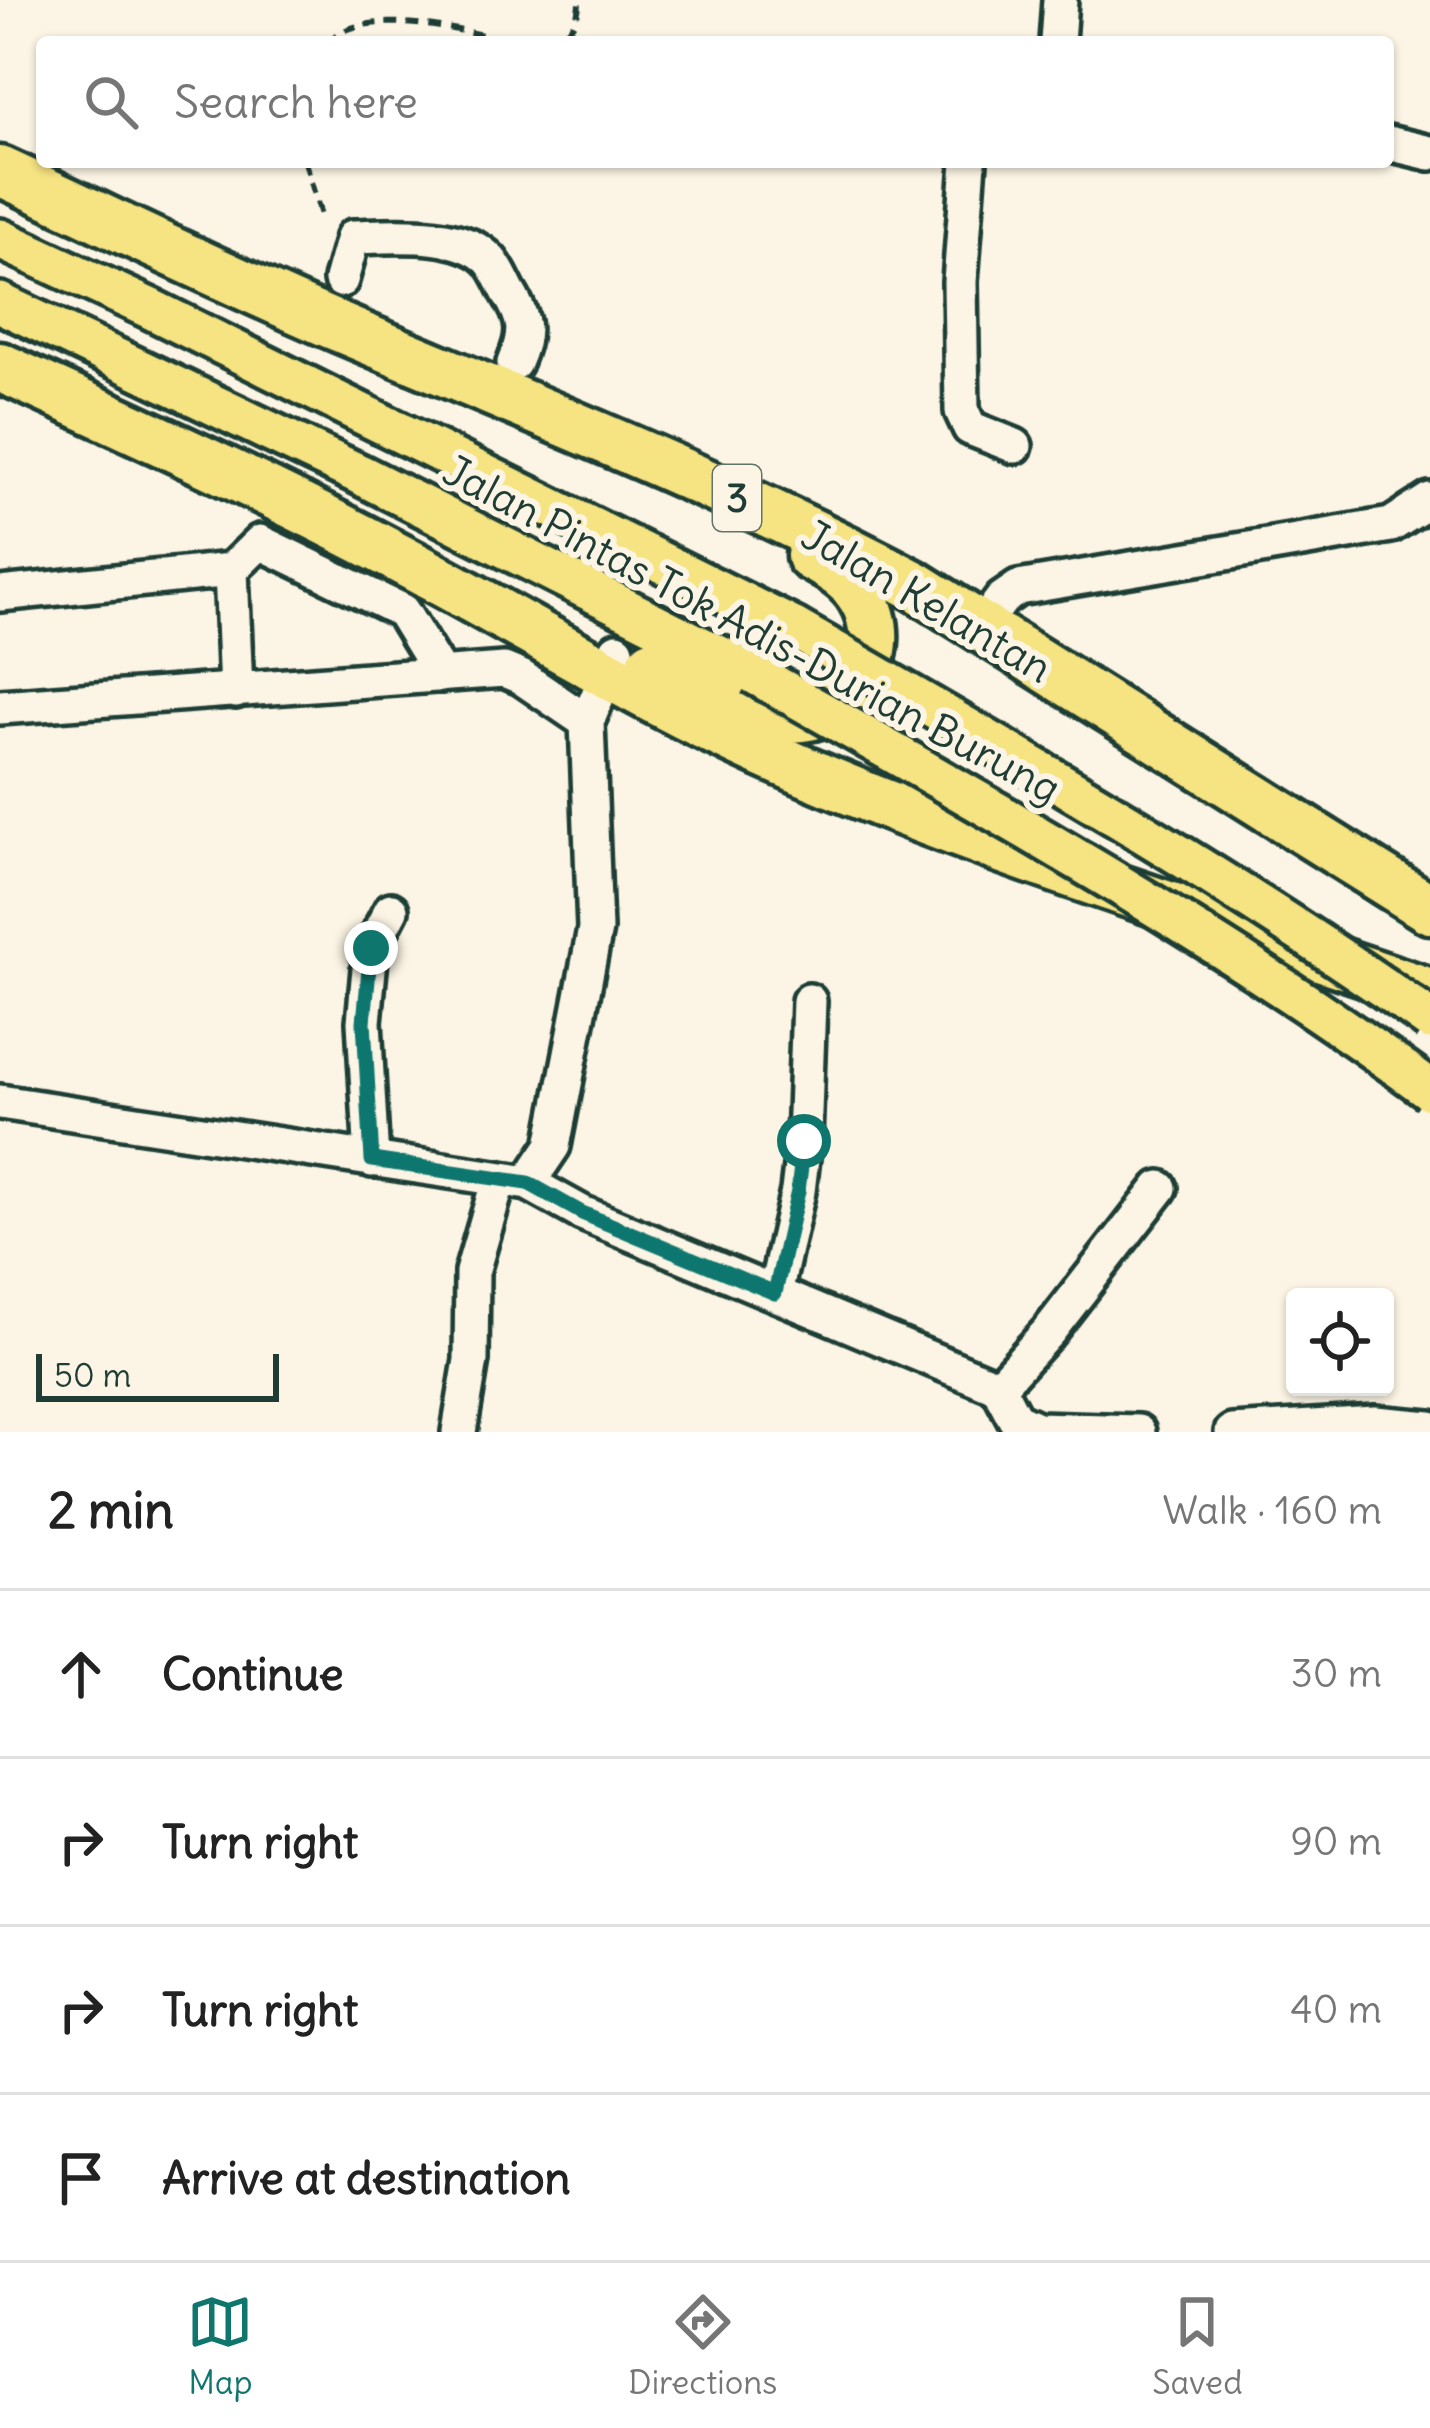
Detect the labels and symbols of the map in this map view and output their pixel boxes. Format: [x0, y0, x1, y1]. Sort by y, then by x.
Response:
street label: Jalan Pintas Tok Adis-Durian Burung [435, 444, 1069, 814]
road number: 3 [713, 465, 761, 531]
street label: Jalan Kelantan [793, 508, 1061, 694]
route end [344, 921, 398, 975]
route start [777, 1114, 831, 1168]
scale bar [36, 1348, 279, 1401]

